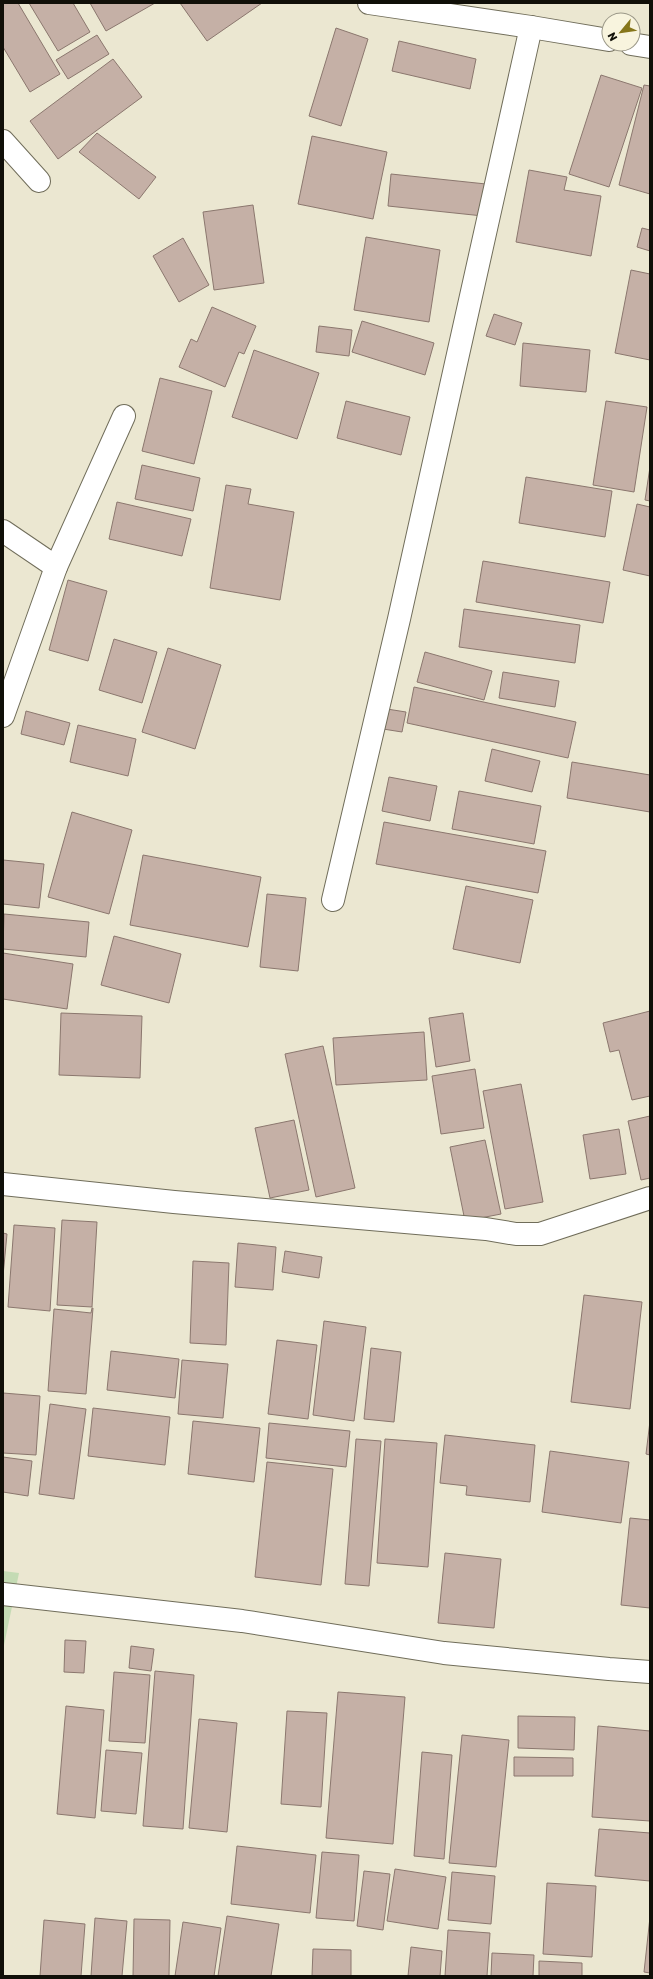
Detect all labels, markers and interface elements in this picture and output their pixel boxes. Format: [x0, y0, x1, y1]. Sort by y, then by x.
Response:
north arrow [601, 12, 641, 52]
text: N [605, 30, 620, 43]

